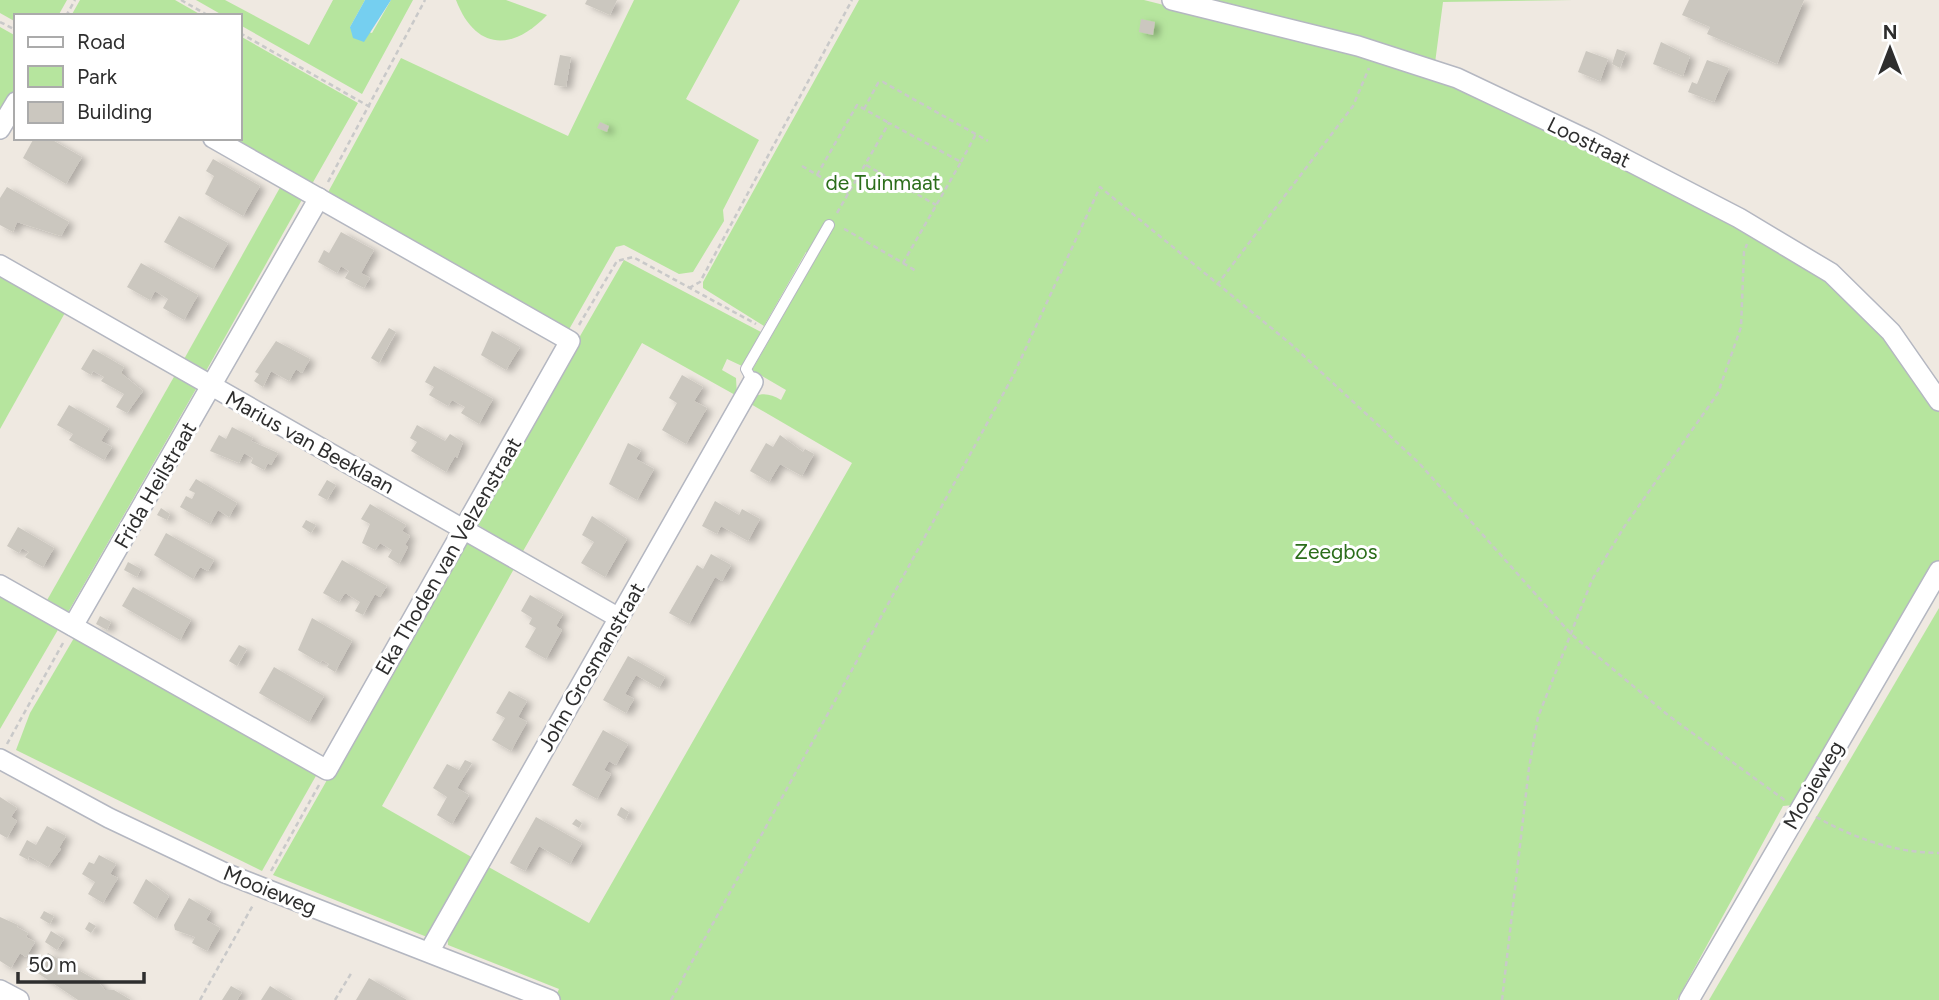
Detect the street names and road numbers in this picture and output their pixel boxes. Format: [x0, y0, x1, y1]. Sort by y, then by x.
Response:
street label: Loostraat [1543, 111, 1635, 173]
street label: Marius van Beeklaan [221, 385, 399, 499]
street label: Frida Heilstraat [109, 417, 201, 553]
street label: Eka Thoden van Velzenstraat [370, 433, 526, 679]
street label: John Grosmanstraat [532, 578, 650, 756]
street label: Mooieweg [1778, 736, 1848, 834]
street label: Mooieweg [220, 860, 320, 920]

